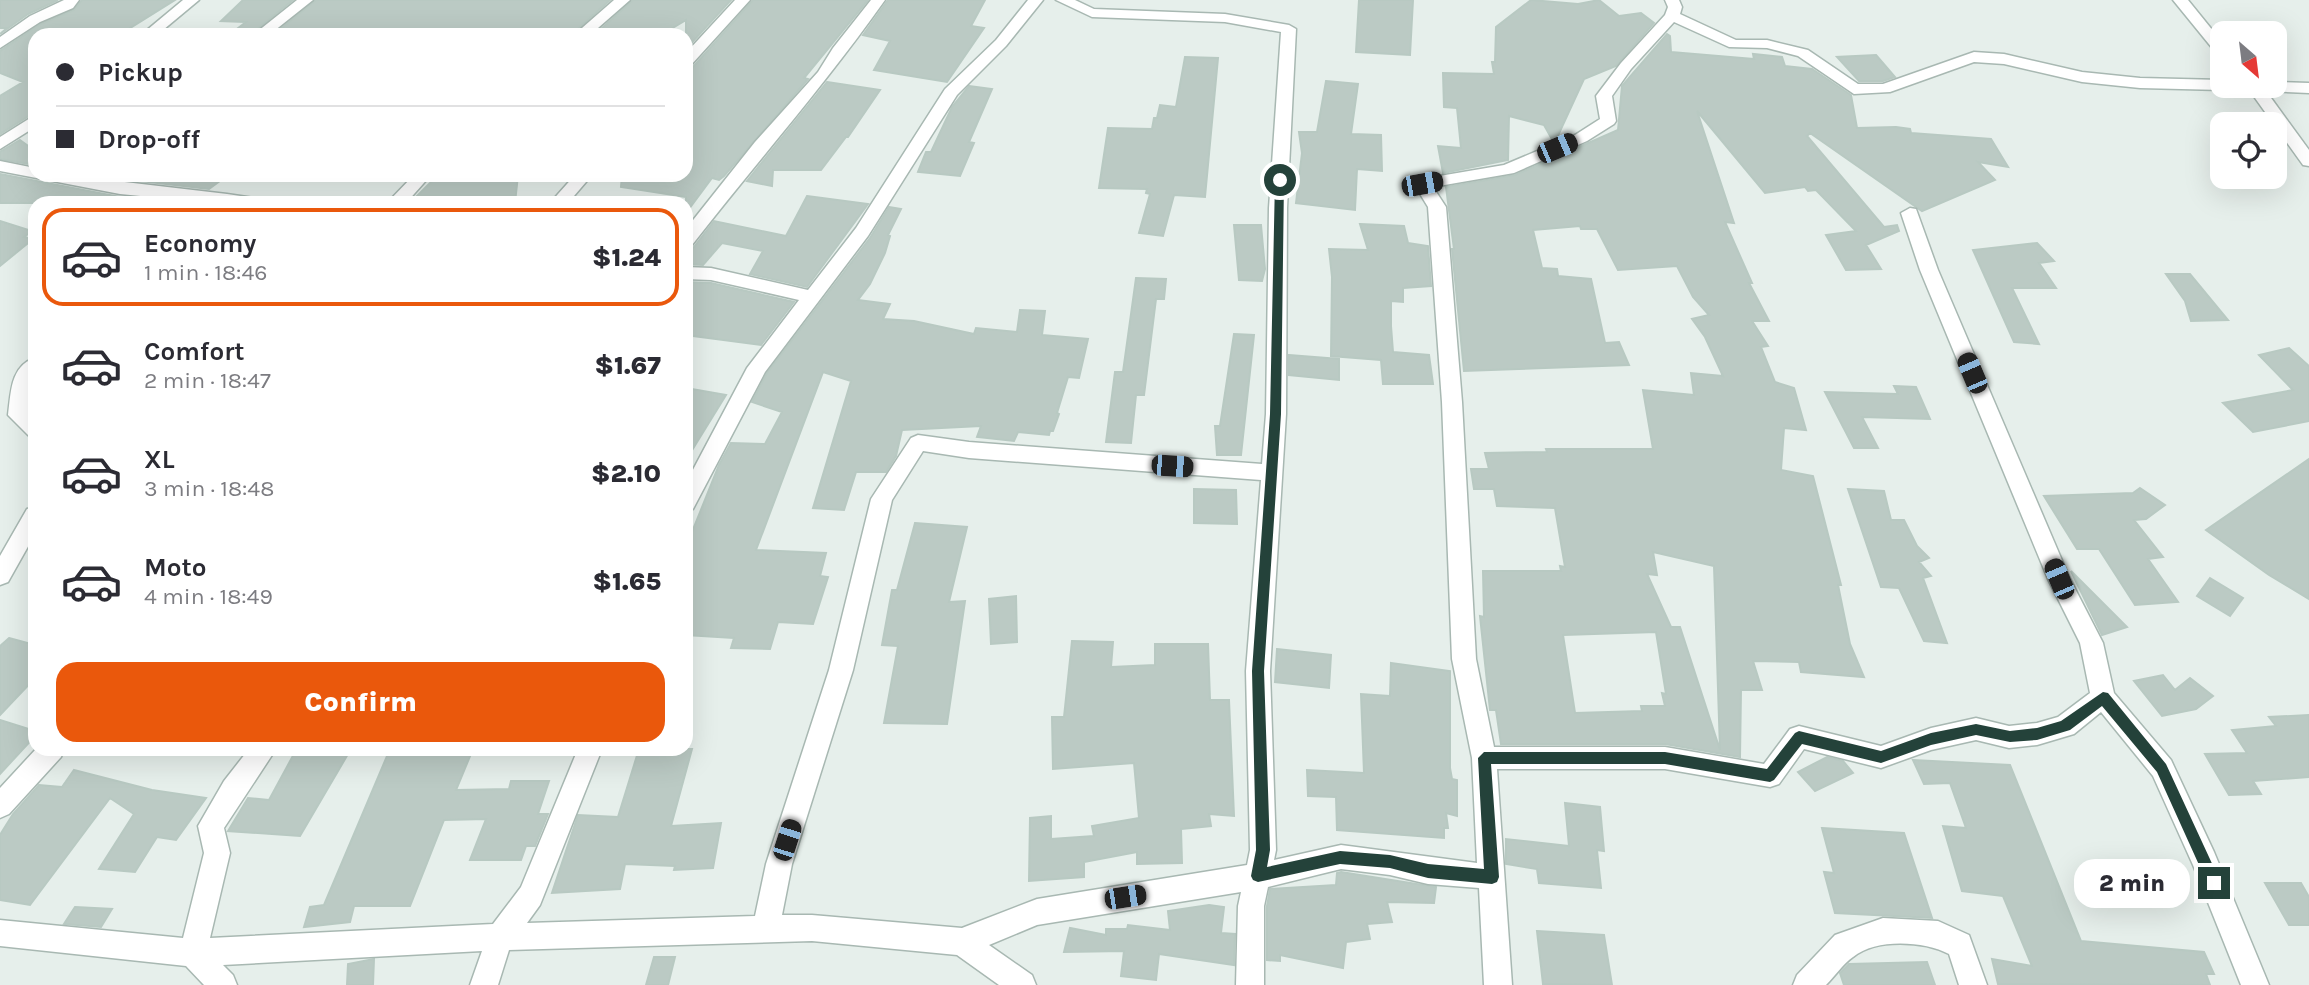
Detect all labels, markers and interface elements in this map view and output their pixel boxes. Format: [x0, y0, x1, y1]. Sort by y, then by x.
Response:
north arrow [2210, 21, 2287, 98]
map controls [2210, 21, 2287, 189]
text: Pickup [98, 57, 183, 88]
button: locate [2210, 112, 2287, 189]
text: Drop-off [98, 124, 200, 155]
car [1534, 130, 1581, 166]
route start [1264, 164, 1296, 196]
car [1400, 170, 1445, 198]
icon: car [60, 226, 123, 289]
text: Economy [144, 228, 256, 259]
text: $1.24 [592, 242, 661, 273]
text: 1 min · 18:46 [144, 259, 267, 286]
icon: car [60, 334, 123, 397]
text: Comfort [144, 336, 245, 367]
text: $1.67 [594, 350, 661, 381]
car [1955, 350, 1990, 396]
text: 2 min · 18:47 [144, 367, 271, 394]
icon: car [60, 442, 123, 505]
text: XL [144, 444, 175, 475]
car [1151, 454, 1194, 478]
text: $2.10 [591, 458, 661, 489]
text: 3 min · 18:48 [144, 475, 274, 502]
icon: car [60, 550, 123, 613]
text: Moto [144, 552, 206, 583]
car [2042, 556, 2077, 602]
text: $1.65 [593, 566, 661, 597]
text: 4 min · 18:49 [144, 583, 273, 610]
button: Confirm [56, 662, 665, 742]
car [771, 817, 804, 863]
callout: 2 min [2074, 858, 2190, 908]
route end [2198, 867, 2230, 899]
text: 2 min [2099, 870, 2165, 897]
car [1103, 883, 1148, 911]

